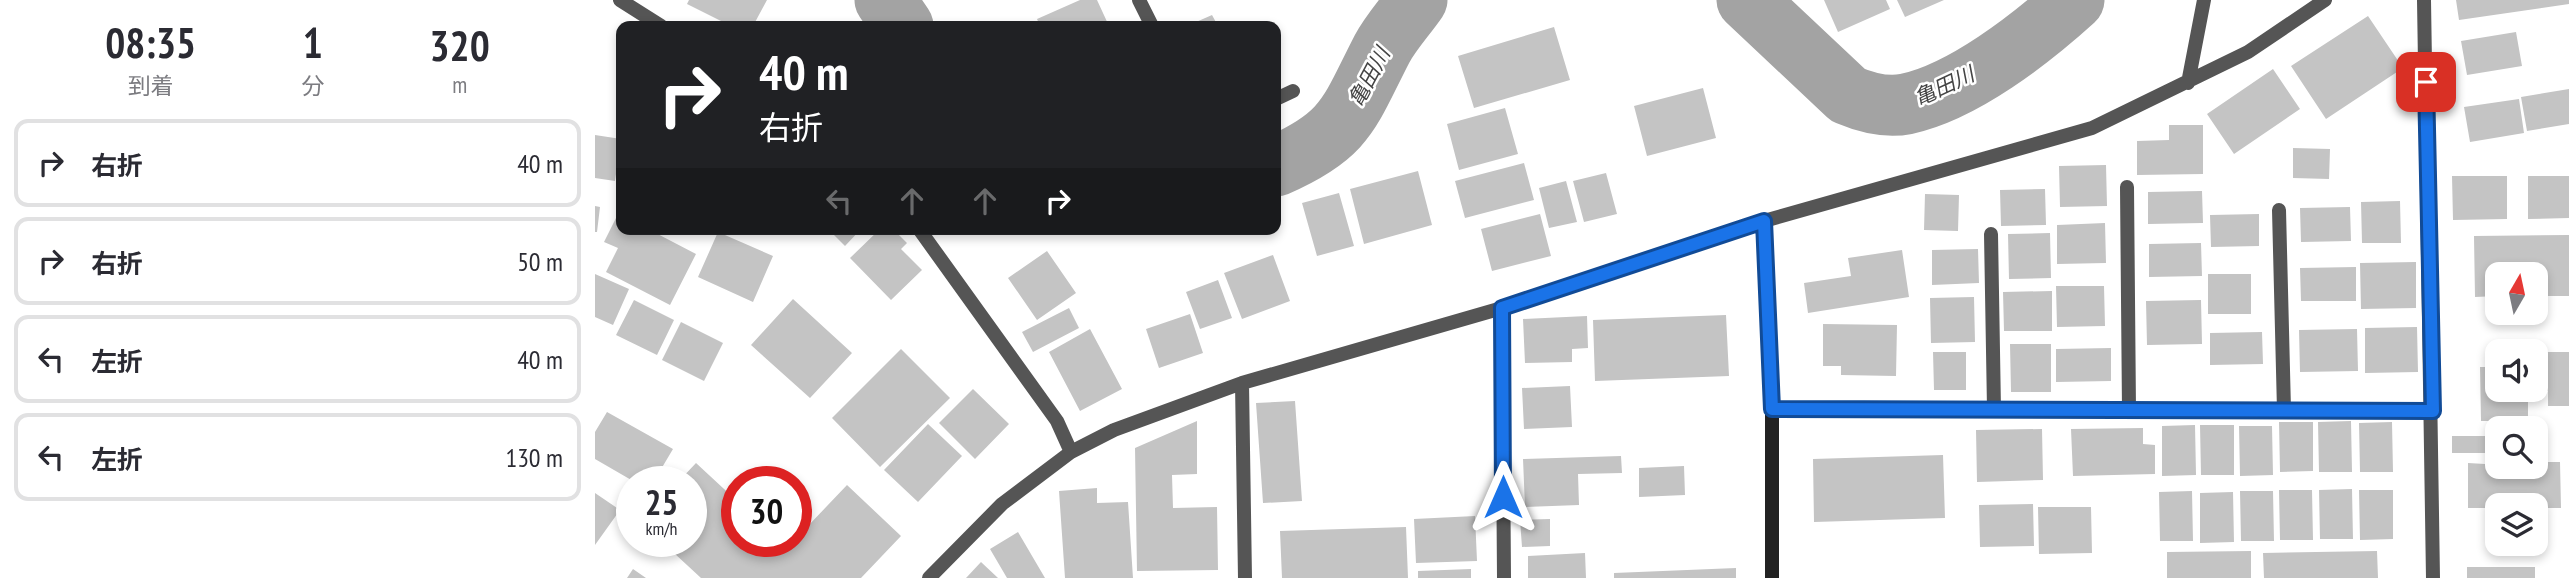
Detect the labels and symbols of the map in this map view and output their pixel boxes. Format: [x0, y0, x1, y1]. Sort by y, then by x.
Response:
water label: 亀田川 [1342, 41, 1397, 111]
pin [2396, 52, 2456, 112]
water label: 亀田川 [1910, 60, 1980, 112]
north arrow [2485, 262, 2548, 326]
position arrow [1466, 460, 1540, 534]
speed limit sign: 30 [721, 466, 812, 557]

